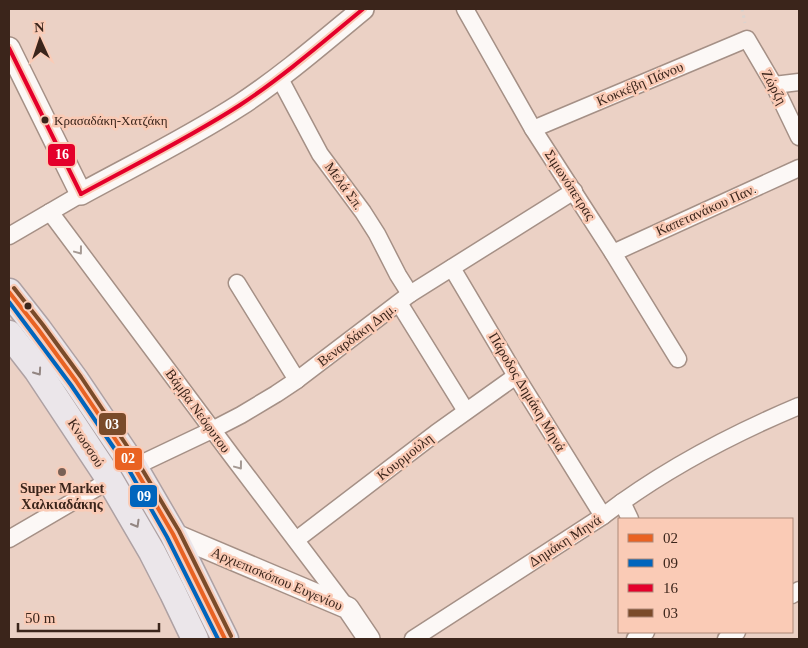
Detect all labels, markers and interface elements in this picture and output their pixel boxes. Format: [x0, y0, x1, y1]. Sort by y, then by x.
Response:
north arrow [15, 15, 65, 65]
text: N [34, 20, 45, 35]
street label: Κοκκέβη Πάνου [594, 59, 686, 109]
street label: Ζώρζη [759, 67, 789, 107]
place label: Κρασαδάκη-Χατζάκη [54, 113, 168, 128]
marker: Κρασαδάκη-Χατζάκη [40, 115, 50, 125]
line badge: 16 [47, 143, 76, 167]
text: 16 [55, 147, 69, 162]
street label: Σιμωνόπετρας [542, 147, 598, 223]
street label: Μελά Σπ. [322, 159, 366, 213]
street label: Καπετανάκου Παν. [654, 181, 758, 239]
one-way arrow [73, 245, 82, 255]
unlabelled marker [23, 301, 33, 311]
street label: Βεναρδάκη Δημ. [315, 301, 399, 369]
street label: Πάροδος Δημάκη Μηνά [486, 330, 569, 455]
street label: Βάμβα Νεόφυτου [163, 366, 233, 456]
one-way arrow [32, 367, 41, 376]
line badge: 03 [98, 412, 127, 436]
street label: Κνωσσού [65, 416, 107, 470]
text: 03 [105, 417, 119, 432]
street label: Κουρμούλη [374, 431, 436, 483]
line badge: 02 [114, 447, 143, 471]
text: 02 [121, 451, 135, 466]
one-way arrow [233, 460, 241, 469]
marker: Super Market Χαλκιαδάκης [56, 466, 68, 478]
place label: Super Market Χαλκιαδάκης [20, 481, 104, 512]
line badge: 09 [129, 484, 158, 508]
text: 09 [137, 489, 151, 504]
street label: Δημάκη Μηνά [526, 512, 604, 570]
one-way arrow [130, 518, 140, 527]
legend [618, 518, 793, 633]
text: 02 [663, 530, 678, 546]
street label: Αρχιεπισκόπου Ευγενίου [209, 545, 345, 613]
text: 09 [663, 555, 678, 571]
text: 16 [663, 580, 679, 596]
scale bar [18, 600, 159, 632]
text: 03 [663, 605, 678, 621]
text: 50 m [25, 610, 56, 626]

